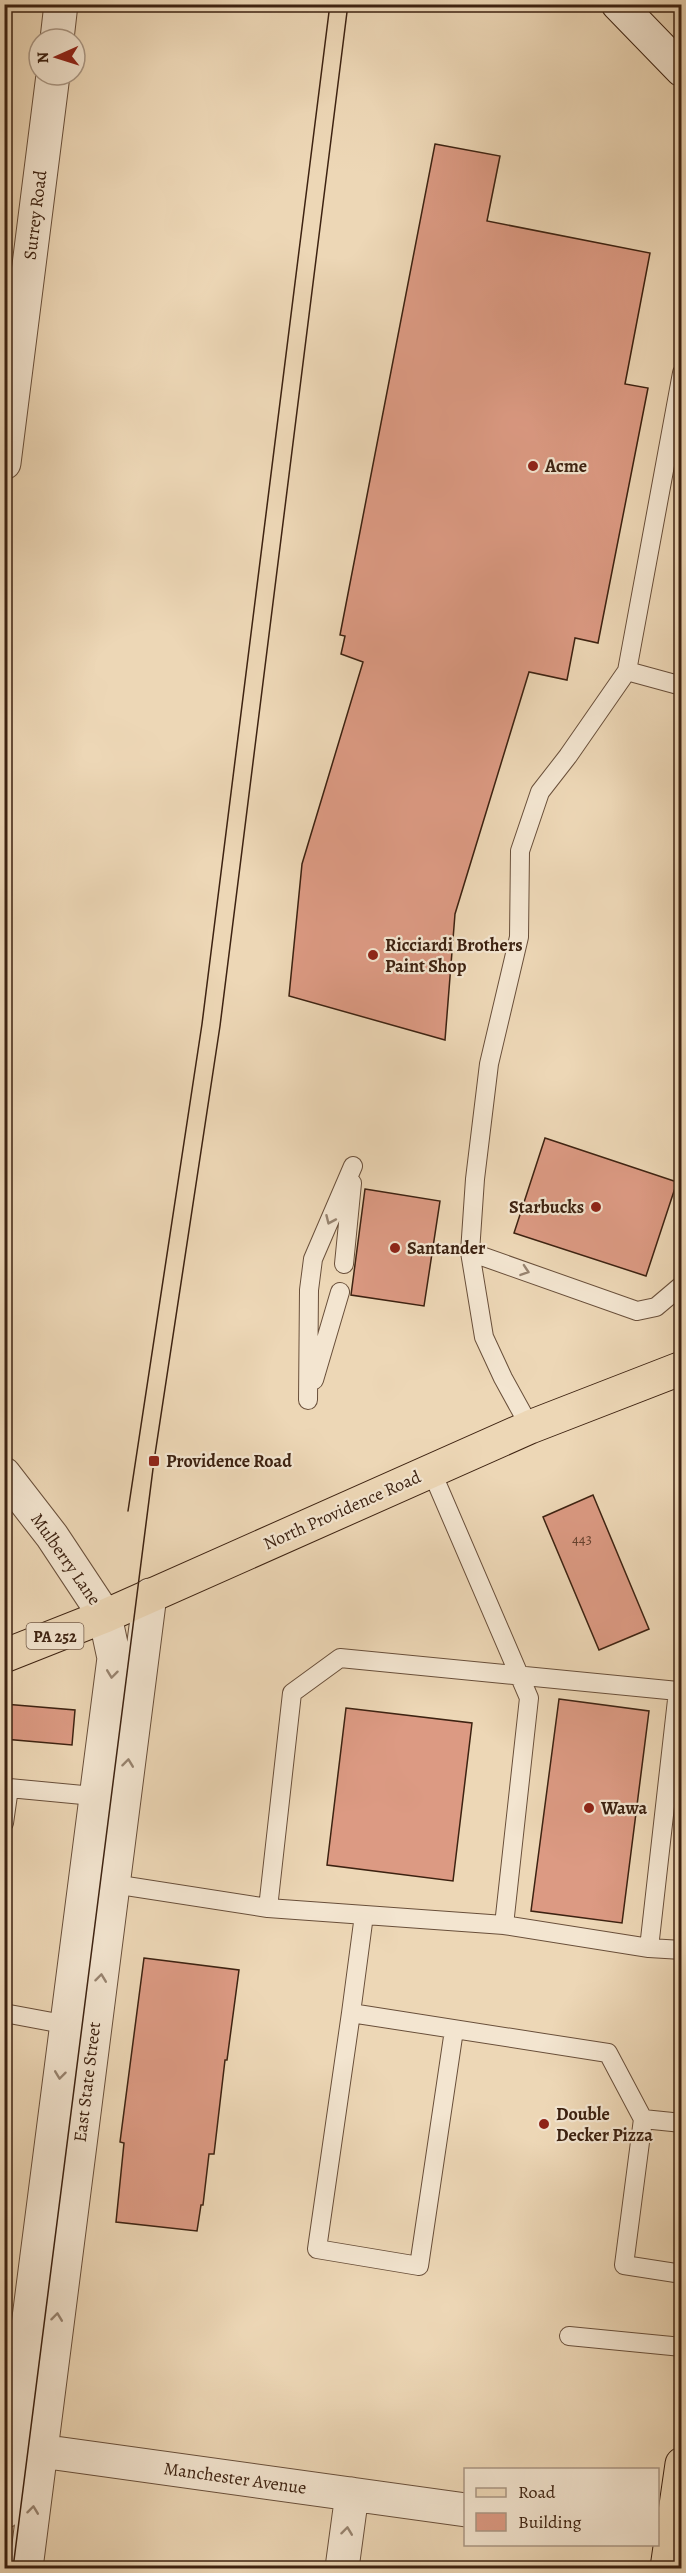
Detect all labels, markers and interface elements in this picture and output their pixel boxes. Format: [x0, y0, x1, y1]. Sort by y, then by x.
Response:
north arrow [27, 27, 87, 87]
text: N [32, 51, 54, 64]
street label: Surrey Road [18, 169, 52, 261]
place label: Acme [544, 454, 587, 478]
marker: Acme [526, 459, 540, 473]
place label: Ricciardi Brothers Paint Shop [385, 933, 523, 978]
marker: Ricciardi Brothers Paint Shop [366, 948, 380, 962]
place label: Starbucks [509, 1195, 584, 1219]
marker: Starbucks [589, 1200, 603, 1214]
one-way arrow [325, 1214, 337, 1225]
place label: Santander [407, 1236, 486, 1260]
marker: Santander [388, 1241, 402, 1255]
one-way arrow [519, 1264, 530, 1277]
place label: Providence Road [166, 1449, 292, 1473]
marker: Providence Road [147, 1454, 161, 1468]
street label: North Providence Road [260, 1464, 425, 1556]
street label: Mulberry Lane [25, 1508, 107, 1610]
house number: 443 [572, 1529, 592, 1549]
road number: PA 252 [26, 1623, 84, 1649]
one-way arrow [106, 1669, 118, 1678]
one-way arrow [121, 1759, 134, 1768]
place label: Wawa [600, 1796, 647, 1820]
marker: Wawa [582, 1801, 596, 1815]
one-way arrow [94, 1973, 106, 1982]
street label: East State Street [68, 2020, 106, 2144]
one-way arrow [54, 2071, 67, 2080]
place label: Double Decker Pizza [556, 2102, 653, 2147]
marker: Double Decker Pizza [537, 2117, 551, 2131]
one-way arrow [51, 2312, 63, 2322]
street label: Manchester Avenue [162, 2456, 308, 2500]
legend [464, 2468, 659, 2546]
text: Road [518, 2480, 556, 2504]
one-way arrow [26, 2506, 39, 2515]
text: Building [518, 2510, 582, 2534]
one-way arrow [340, 2527, 352, 2536]

